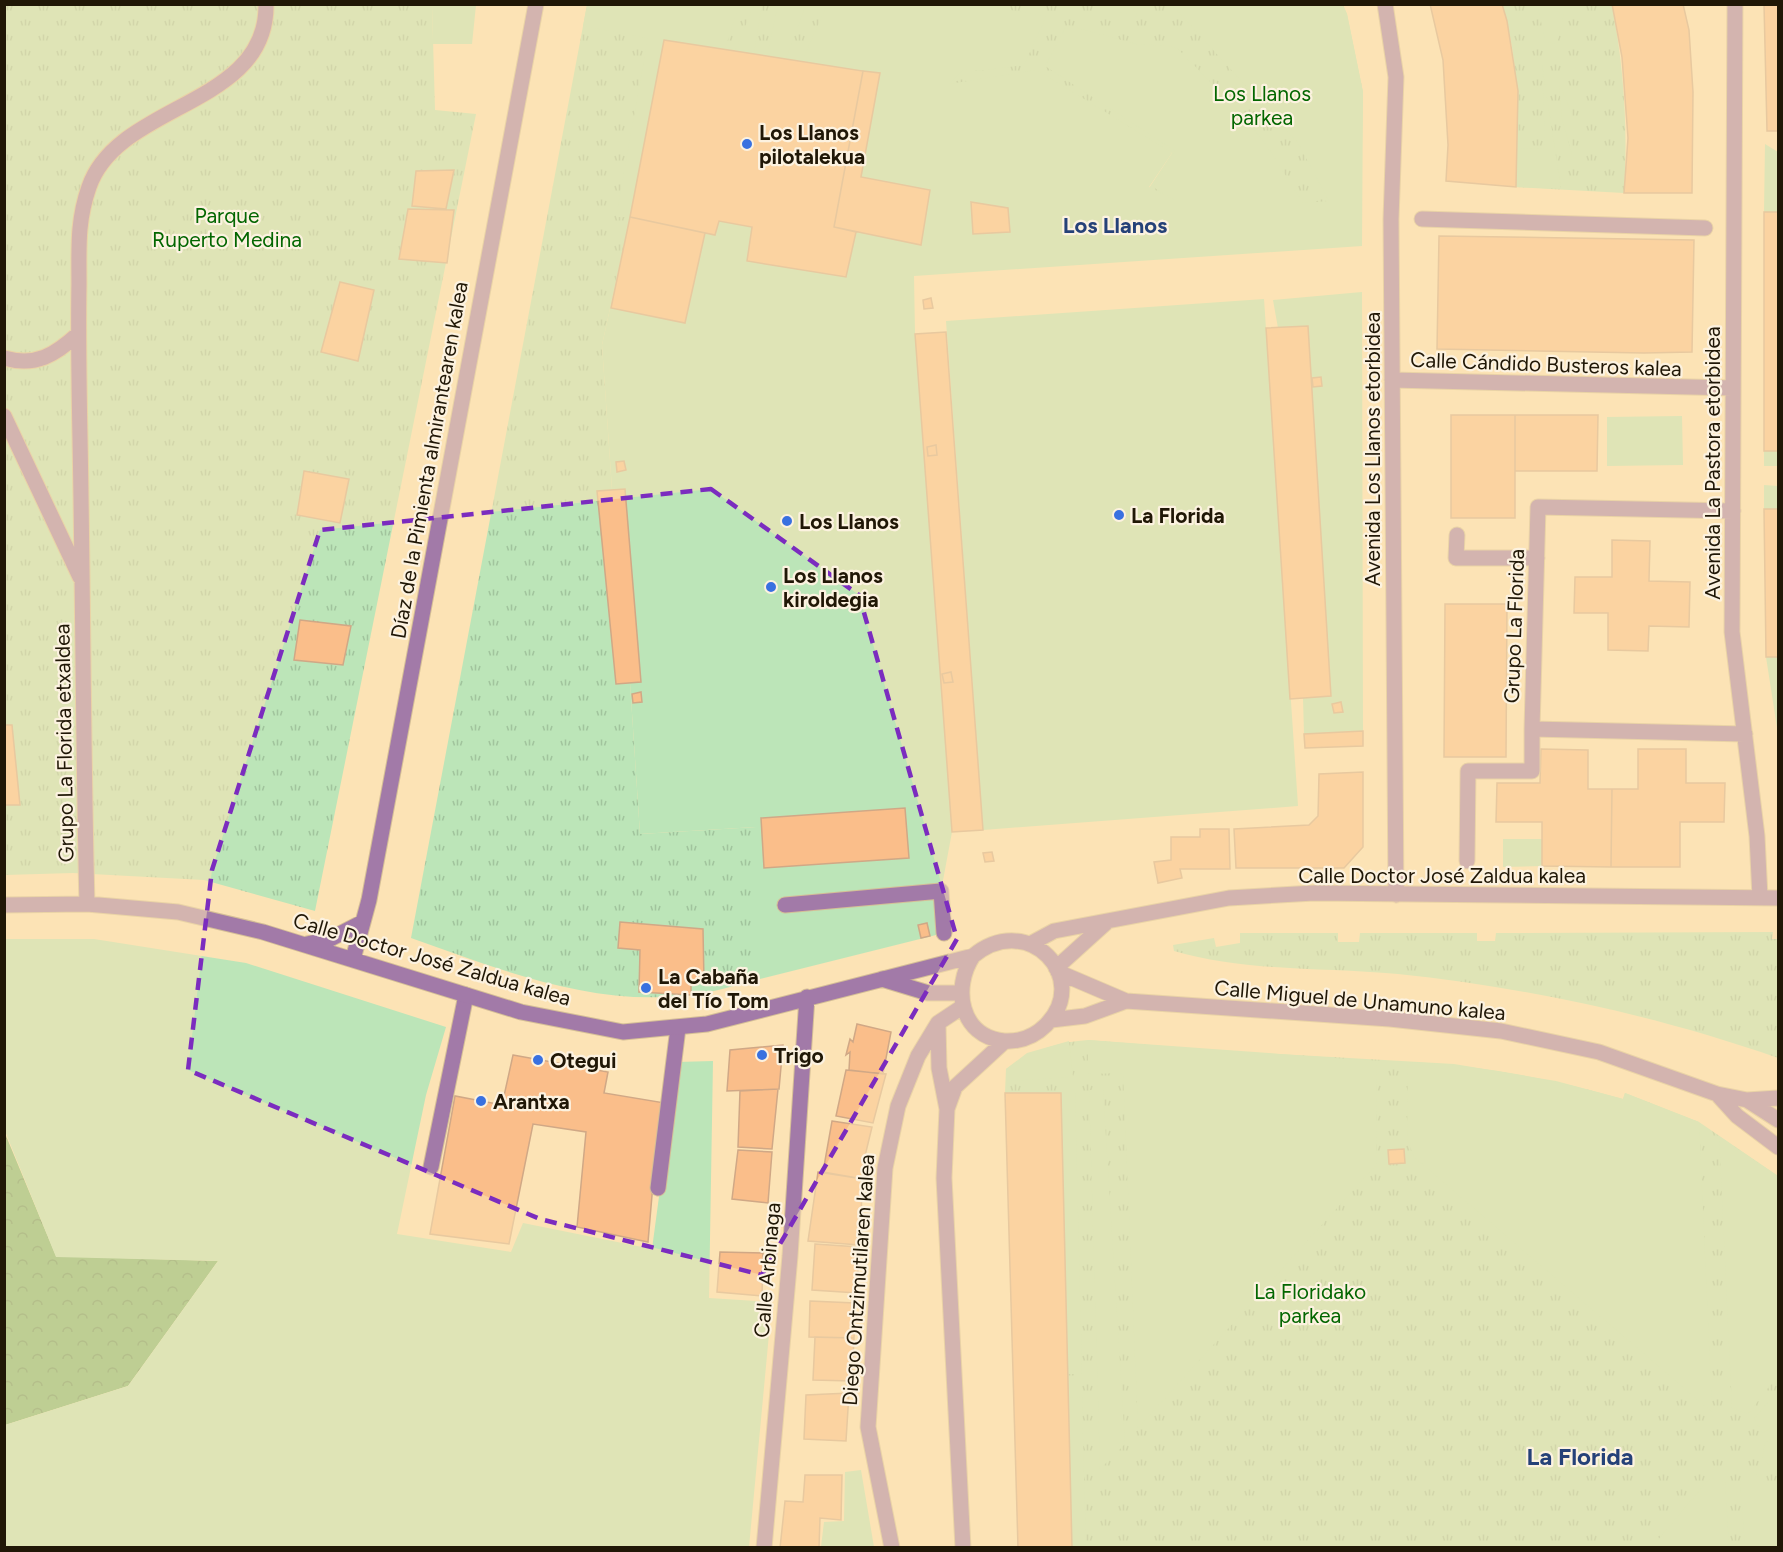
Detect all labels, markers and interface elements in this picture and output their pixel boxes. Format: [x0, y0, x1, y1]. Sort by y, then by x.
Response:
park label: Los Llanos parkea [1213, 81, 1311, 130]
place label: Los Llanos pilotalekua [759, 120, 865, 169]
marker: Los Llanos pilotalekua [740, 137, 754, 151]
park label: Parque Ruperto Medina [152, 203, 302, 252]
district label: Los Llanos [1063, 212, 1167, 239]
street label: Díaz de la Pimienta almirantearen kalea [385, 279, 473, 641]
street label: Avenida Los Llanos etorbidea [1360, 312, 1385, 586]
street label: Avenida La Pastora etorbidea [1700, 326, 1725, 600]
street label: Calle Cándido Busteros kalea [1410, 347, 1682, 381]
place label: La Florida [1131, 503, 1225, 528]
marker: La Florida [1112, 508, 1126, 522]
place label: Los Llanos [799, 509, 899, 534]
marker: Los Llanos [780, 514, 794, 528]
street label: Grupo La Florida [1499, 548, 1529, 704]
place label: Los Llanos kiroldegia [783, 563, 883, 612]
marker: Los Llanos kiroldegia [764, 580, 778, 594]
street label: Grupo La Florida etxaldea [49, 623, 79, 863]
street label: Calle Doctor José Zaldua kalea [1298, 863, 1586, 888]
street label: Calle Doctor José Zaldua kalea [290, 907, 574, 1011]
place label: La Cabaña del Tío Tom [658, 964, 769, 1013]
street label: Calle Miguel de Unamuno kalea [1213, 975, 1507, 1025]
marker: La Cabaña del Tío Tom [639, 981, 653, 995]
place label: Trigo [774, 1043, 824, 1068]
place label: Otegui [550, 1048, 616, 1073]
marker: Trigo [755, 1048, 769, 1062]
marker: Otegui [531, 1053, 545, 1067]
place label: Arantxa [493, 1089, 570, 1114]
marker: Arantxa [474, 1094, 488, 1108]
street label: Diego Ontzimutilaren kalea [837, 1153, 879, 1407]
street label: Calle Arbinaga [749, 1201, 785, 1339]
park label: La Floridako parkea [1254, 1279, 1366, 1328]
district label: La Florida [1527, 1442, 1634, 1471]

